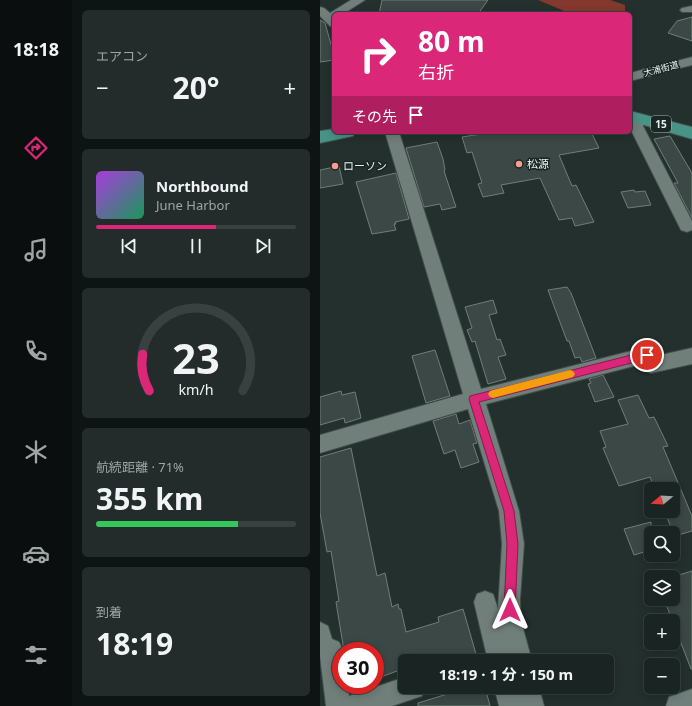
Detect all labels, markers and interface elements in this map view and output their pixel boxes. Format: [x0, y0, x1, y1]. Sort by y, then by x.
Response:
text: 80 m [418, 22, 485, 60]
icon: right [352, 28, 404, 80]
text: 18:18 [13, 37, 59, 61]
text: エアコン [96, 47, 148, 65]
street label: 大浦街道 [642, 58, 680, 79]
text: 右折 [418, 60, 454, 84]
text: 20° [172, 67, 220, 108]
text: − [96, 72, 109, 102]
text: + [283, 72, 296, 102]
icon: arrive [405, 104, 427, 126]
text: その先 [352, 106, 397, 126]
road number: 15 [651, 116, 671, 132]
icon: directions [22, 134, 50, 162]
place label: 松源 [527, 156, 549, 171]
place label: ローソン [343, 158, 387, 173]
marker: 松源 [514, 159, 524, 169]
marker: ローソン [330, 161, 340, 171]
text: Northbound [156, 176, 248, 196]
text: June Harbor [156, 196, 230, 214]
icon: previous [118, 235, 140, 257]
icon: pause [185, 235, 207, 257]
icon: next [252, 235, 274, 257]
icon: music [22, 236, 50, 264]
text: 23 [172, 330, 220, 386]
icon: phone [22, 337, 50, 365]
pin [630, 338, 664, 372]
icon: arrive [636, 344, 658, 366]
text: km/h [178, 380, 214, 399]
icon: climate [22, 438, 50, 466]
text: 航続距離 · 71% [96, 458, 184, 476]
text: 355 km [96, 478, 203, 519]
north arrow [644, 482, 680, 518]
map controls [644, 482, 680, 694]
button: search [644, 526, 680, 562]
icon: car [22, 540, 50, 568]
button: layers [644, 570, 680, 606]
position arrow [489, 589, 531, 631]
text: 到着 [96, 603, 122, 621]
button: + [644, 614, 680, 650]
text: 18:19 [96, 623, 173, 664]
icon: filters [22, 641, 50, 669]
speed limit sign: 30 [332, 642, 384, 694]
button: − [644, 658, 680, 694]
text: 18:19 · 1 分 · 150 m [439, 664, 573, 684]

